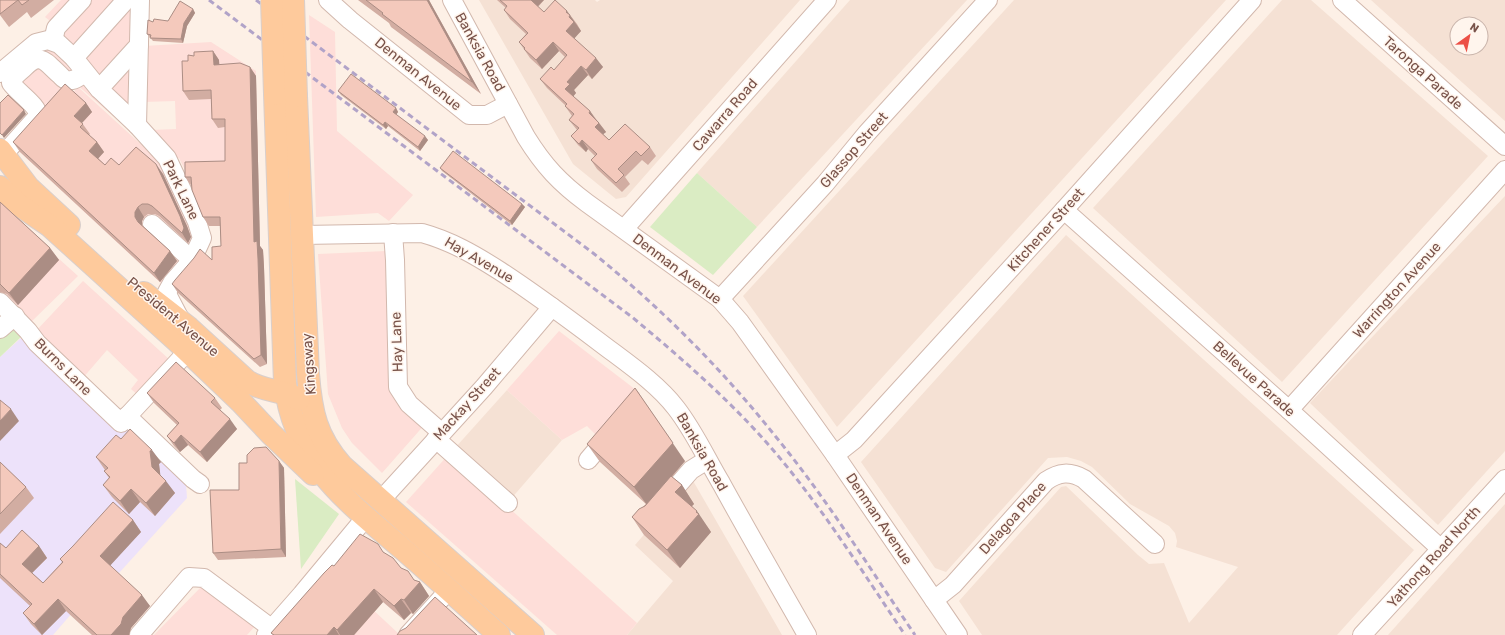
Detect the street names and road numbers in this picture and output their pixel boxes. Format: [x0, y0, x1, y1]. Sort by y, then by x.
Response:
street label: Banksia Road [451, 10, 509, 94]
street label: Taronga Parade [1380, 33, 1466, 113]
street label: Denman Avenue [371, 34, 465, 114]
street label: Cawarra Road [689, 75, 761, 155]
street label: Glassop Street [816, 108, 892, 192]
street label: Park Lane [159, 157, 203, 223]
street label: Kitchener Street [1004, 184, 1088, 275]
street label: Denman Avenue [629, 230, 725, 308]
street label: Hay Avenue [441, 233, 517, 287]
street label: Warrington Avenue [1349, 238, 1445, 342]
street label: President Avenue [124, 274, 222, 360]
street label: Hay Lane [387, 311, 407, 372]
street label: Kingsway [298, 332, 320, 395]
street label: Burns Lane [31, 335, 95, 399]
street label: Bellevue Parade [1209, 338, 1299, 420]
street label: Mackay Street [430, 364, 505, 444]
street label: Banksia Road [673, 410, 731, 494]
street label: Denman Avenue [842, 470, 916, 568]
street label: Delagoa Place [976, 478, 1050, 558]
street label: Yathong Road North [1384, 503, 1484, 611]

